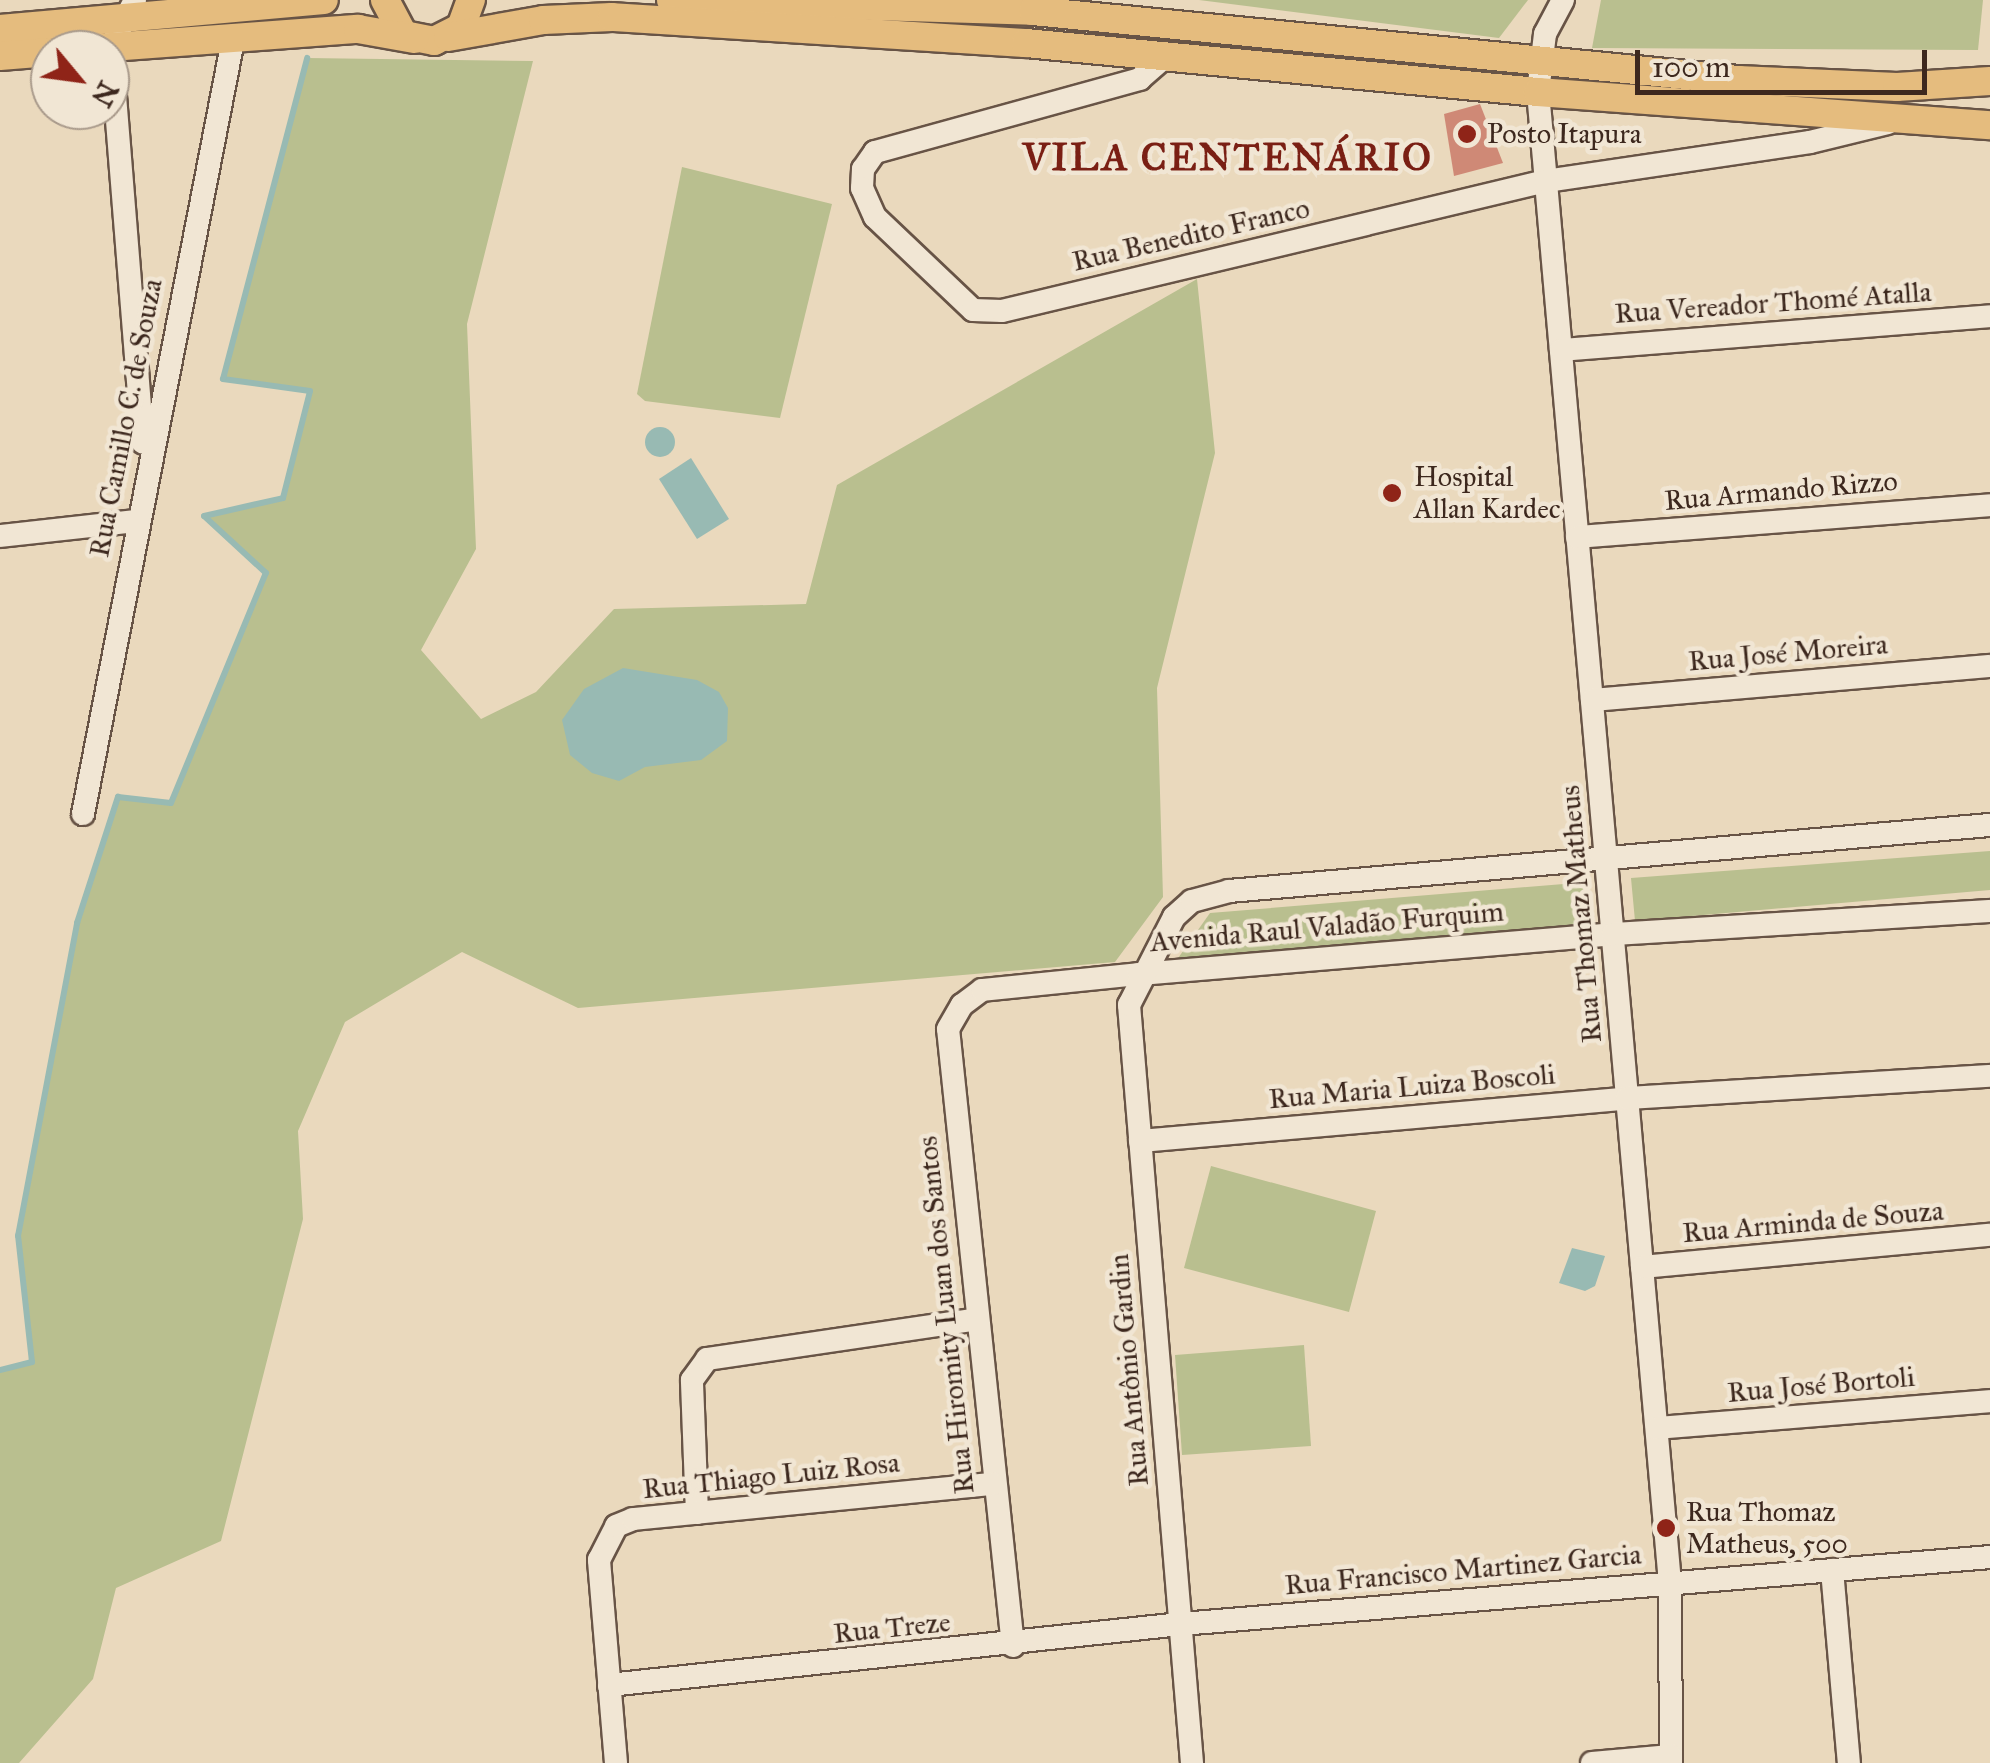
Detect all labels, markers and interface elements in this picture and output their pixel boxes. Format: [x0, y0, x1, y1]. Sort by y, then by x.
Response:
north arrow [30, 30, 130, 130]
scale bar [1640, 30, 1932, 92]
text: 100 m [1652, 49, 1730, 85]
text: N [84, 75, 126, 113]
place label: Posto Itapura [1487, 117, 1642, 151]
marker: Posto Itapura [1456, 123, 1478, 145]
district label: VILA CENTENÁRIO [1023, 135, 1433, 181]
street label: Rua Benedito Franco [1069, 191, 1313, 279]
street label: Rua Vereador Thomé Atalla [1614, 275, 1932, 331]
street label: Rua Camillo C. de Souza [83, 276, 169, 560]
place label: Hospital Allan Kardec [1414, 460, 1561, 526]
street label: Rua Armando Rizzo [1663, 464, 1899, 518]
marker: Hospital Allan Kardec [1379, 480, 1405, 506]
street label: Rua José Moreira [1687, 628, 1889, 678]
street label: Rua Thomaz Matheus [1553, 784, 1609, 1044]
street label: Avenida Raul Valadão Furquim [1149, 895, 1505, 959]
street label: Rua Maria Luiza Boscoli [1267, 1058, 1557, 1116]
street label: Rua Hiromity Luan dos Santos [911, 1134, 981, 1496]
street label: Rua Arminda de Souza [1681, 1194, 1945, 1250]
street label: Rua Antônio Gardin [1102, 1252, 1156, 1488]
street label: Rua José Bortoli [1726, 1360, 1916, 1410]
street label: Rua Thiago Luiz Rosa [641, 1446, 901, 1506]
place label: Rua Thomaz Matheus, 500 [1686, 1495, 1848, 1561]
marker: Rua Thomaz Matheus, 500 [1655, 1517, 1677, 1539]
street label: Rua Francisco Martinez Garcia [1283, 1538, 1643, 1602]
street label: Rua Treze [832, 1605, 952, 1651]

